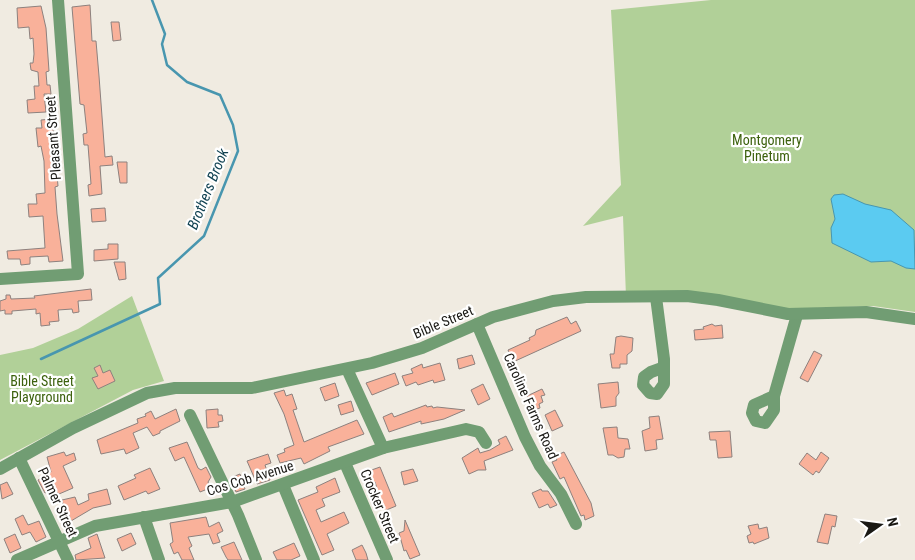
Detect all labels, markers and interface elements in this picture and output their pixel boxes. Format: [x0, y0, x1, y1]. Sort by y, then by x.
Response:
street label: Pleasant Street [42, 95, 64, 181]
park label: Montgomery Pinetum [732, 132, 802, 164]
water label: Brothers Brook [184, 146, 233, 232]
street label: Bible Street [411, 302, 475, 342]
street label: Caroline Farms Road [500, 350, 562, 462]
park label: Bible Street Playground [10, 373, 74, 405]
street label: Cos Cob Avenue [205, 457, 296, 499]
street label: Palmer Street [35, 465, 81, 539]
street label: Crocker Street [357, 467, 403, 545]
north arrow [855, 500, 905, 550]
text: N [884, 516, 901, 528]

